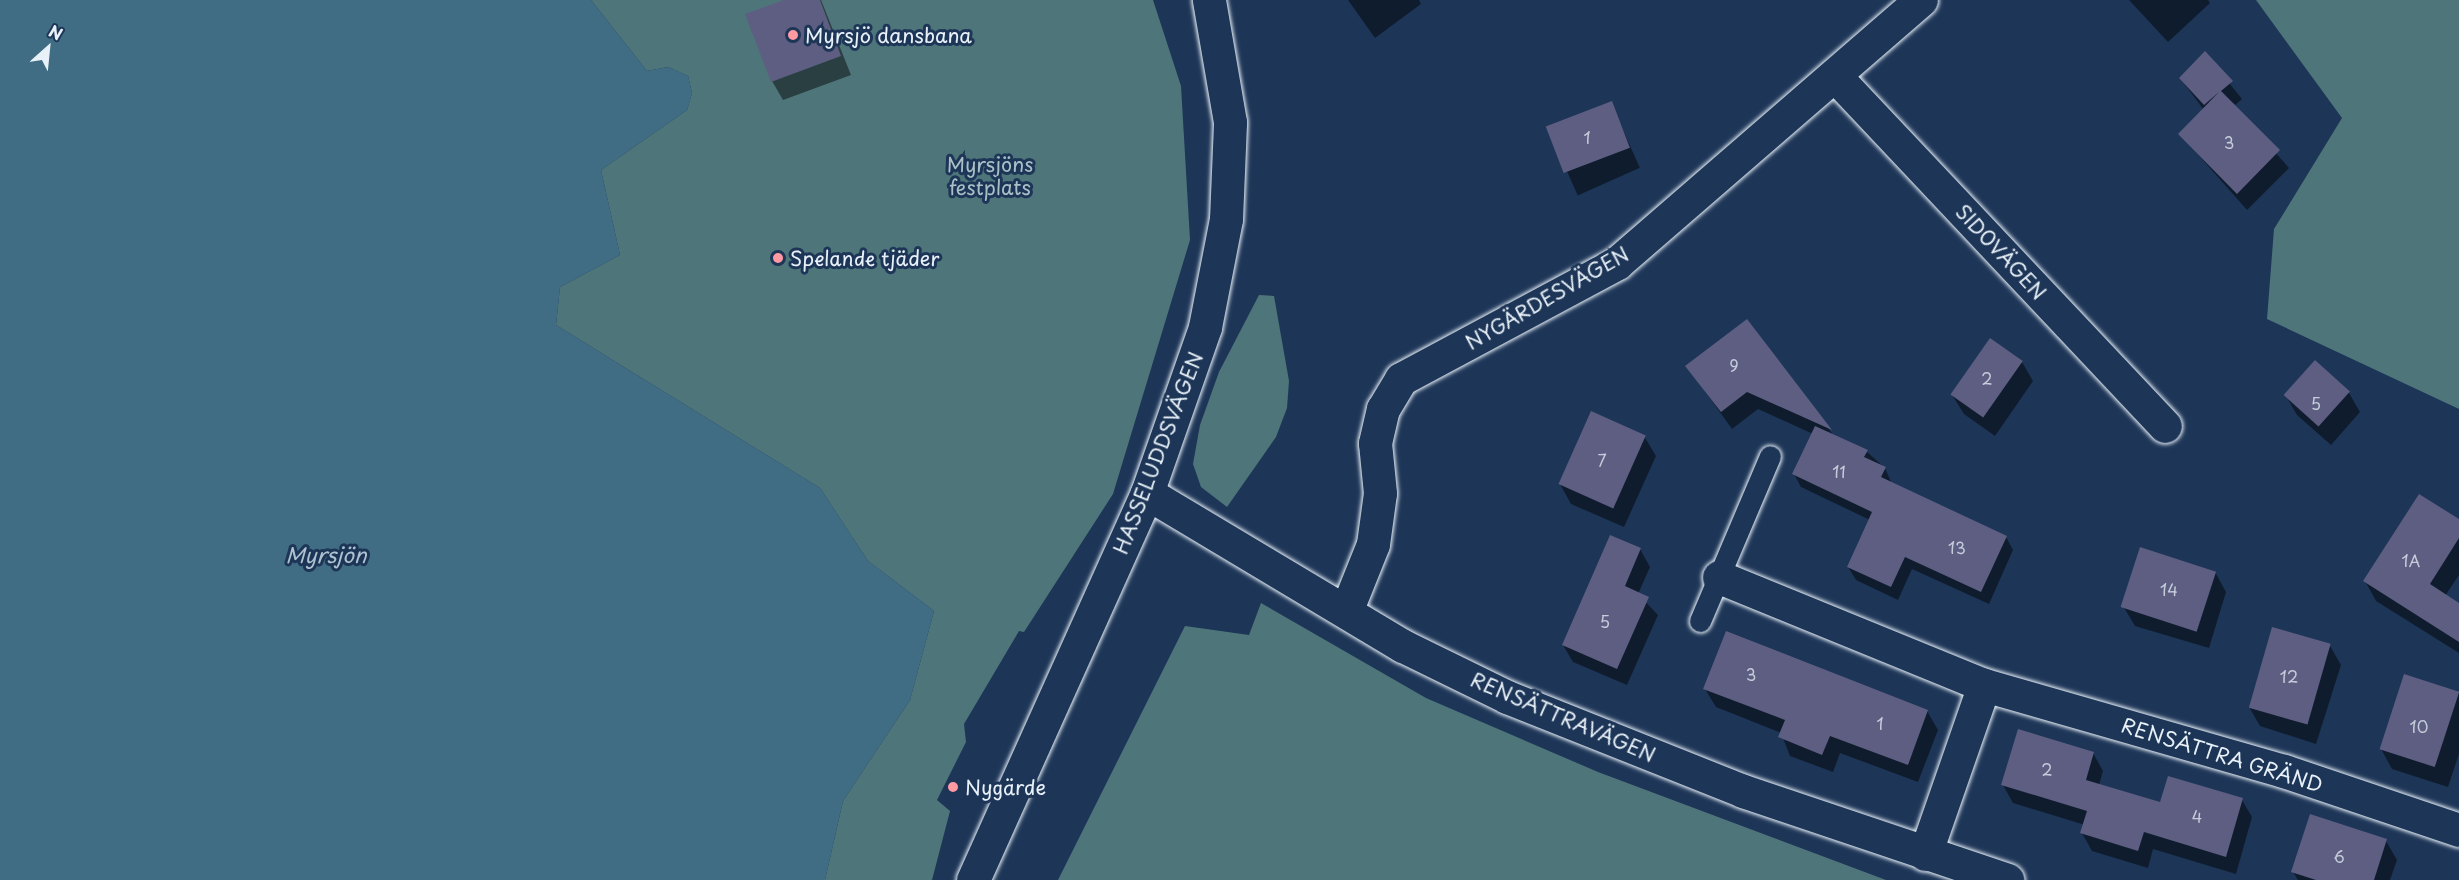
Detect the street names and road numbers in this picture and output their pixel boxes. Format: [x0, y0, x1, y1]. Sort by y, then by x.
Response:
street label: SIDOVÄGEN [1951, 200, 2051, 304]
street label: NYGÄRDESVÄGEN [1461, 242, 1633, 354]
street label: HASSELUDDSVÄGEN [1108, 349, 1208, 557]
street label: RENSÄTTRAVÄGEN [1467, 667, 1659, 767]
street label: RENSÄTTRA GRÄND [2117, 713, 2327, 797]

